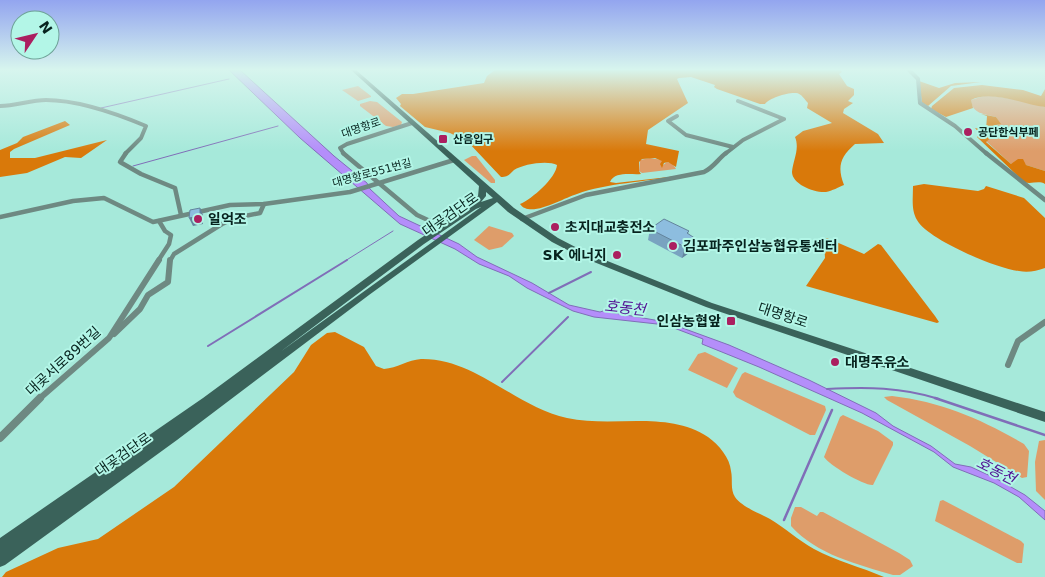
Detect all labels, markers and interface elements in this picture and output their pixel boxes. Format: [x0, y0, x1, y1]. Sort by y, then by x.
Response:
north arrow [10, 10, 60, 60]
text: N [36, 18, 56, 37]
street label: 대명항로 [340, 115, 382, 141]
marker: 공단한식부페 [962, 126, 974, 138]
place label: 공단한식부페 [978, 126, 1039, 139]
marker: 산음입구 [437, 133, 449, 145]
place label: 산음입구 [453, 133, 493, 146]
street label: 대명항로551번길 [331, 156, 413, 190]
street label: 대곶검단로 [419, 189, 481, 239]
place label: 일억조 [208, 211, 247, 227]
marker: 일억조 [192, 213, 204, 225]
place label: 초지대교충전소 [565, 219, 655, 235]
marker: 초지대교충전소 [549, 221, 561, 233]
place label: 김포파주인삼농협유통센터 [683, 238, 838, 254]
marker: 김포파주인삼농협유통센터 [667, 240, 679, 252]
place label: SK 에너지 [543, 247, 607, 263]
marker: SK 에너지 [611, 249, 623, 261]
water label: 호동천 [603, 297, 649, 319]
street label: 대명항로 [756, 299, 810, 331]
place label: 인삼농협앞 [657, 313, 721, 329]
marker: 인삼농협앞 [725, 315, 737, 327]
street label: 대곶서로89번길 [22, 323, 104, 399]
place label: 대명주유소 [845, 354, 910, 370]
marker: 대명주유소 [829, 356, 841, 368]
street label: 대곶검단로 [92, 429, 154, 479]
water label: 호동천 [973, 454, 1020, 489]

